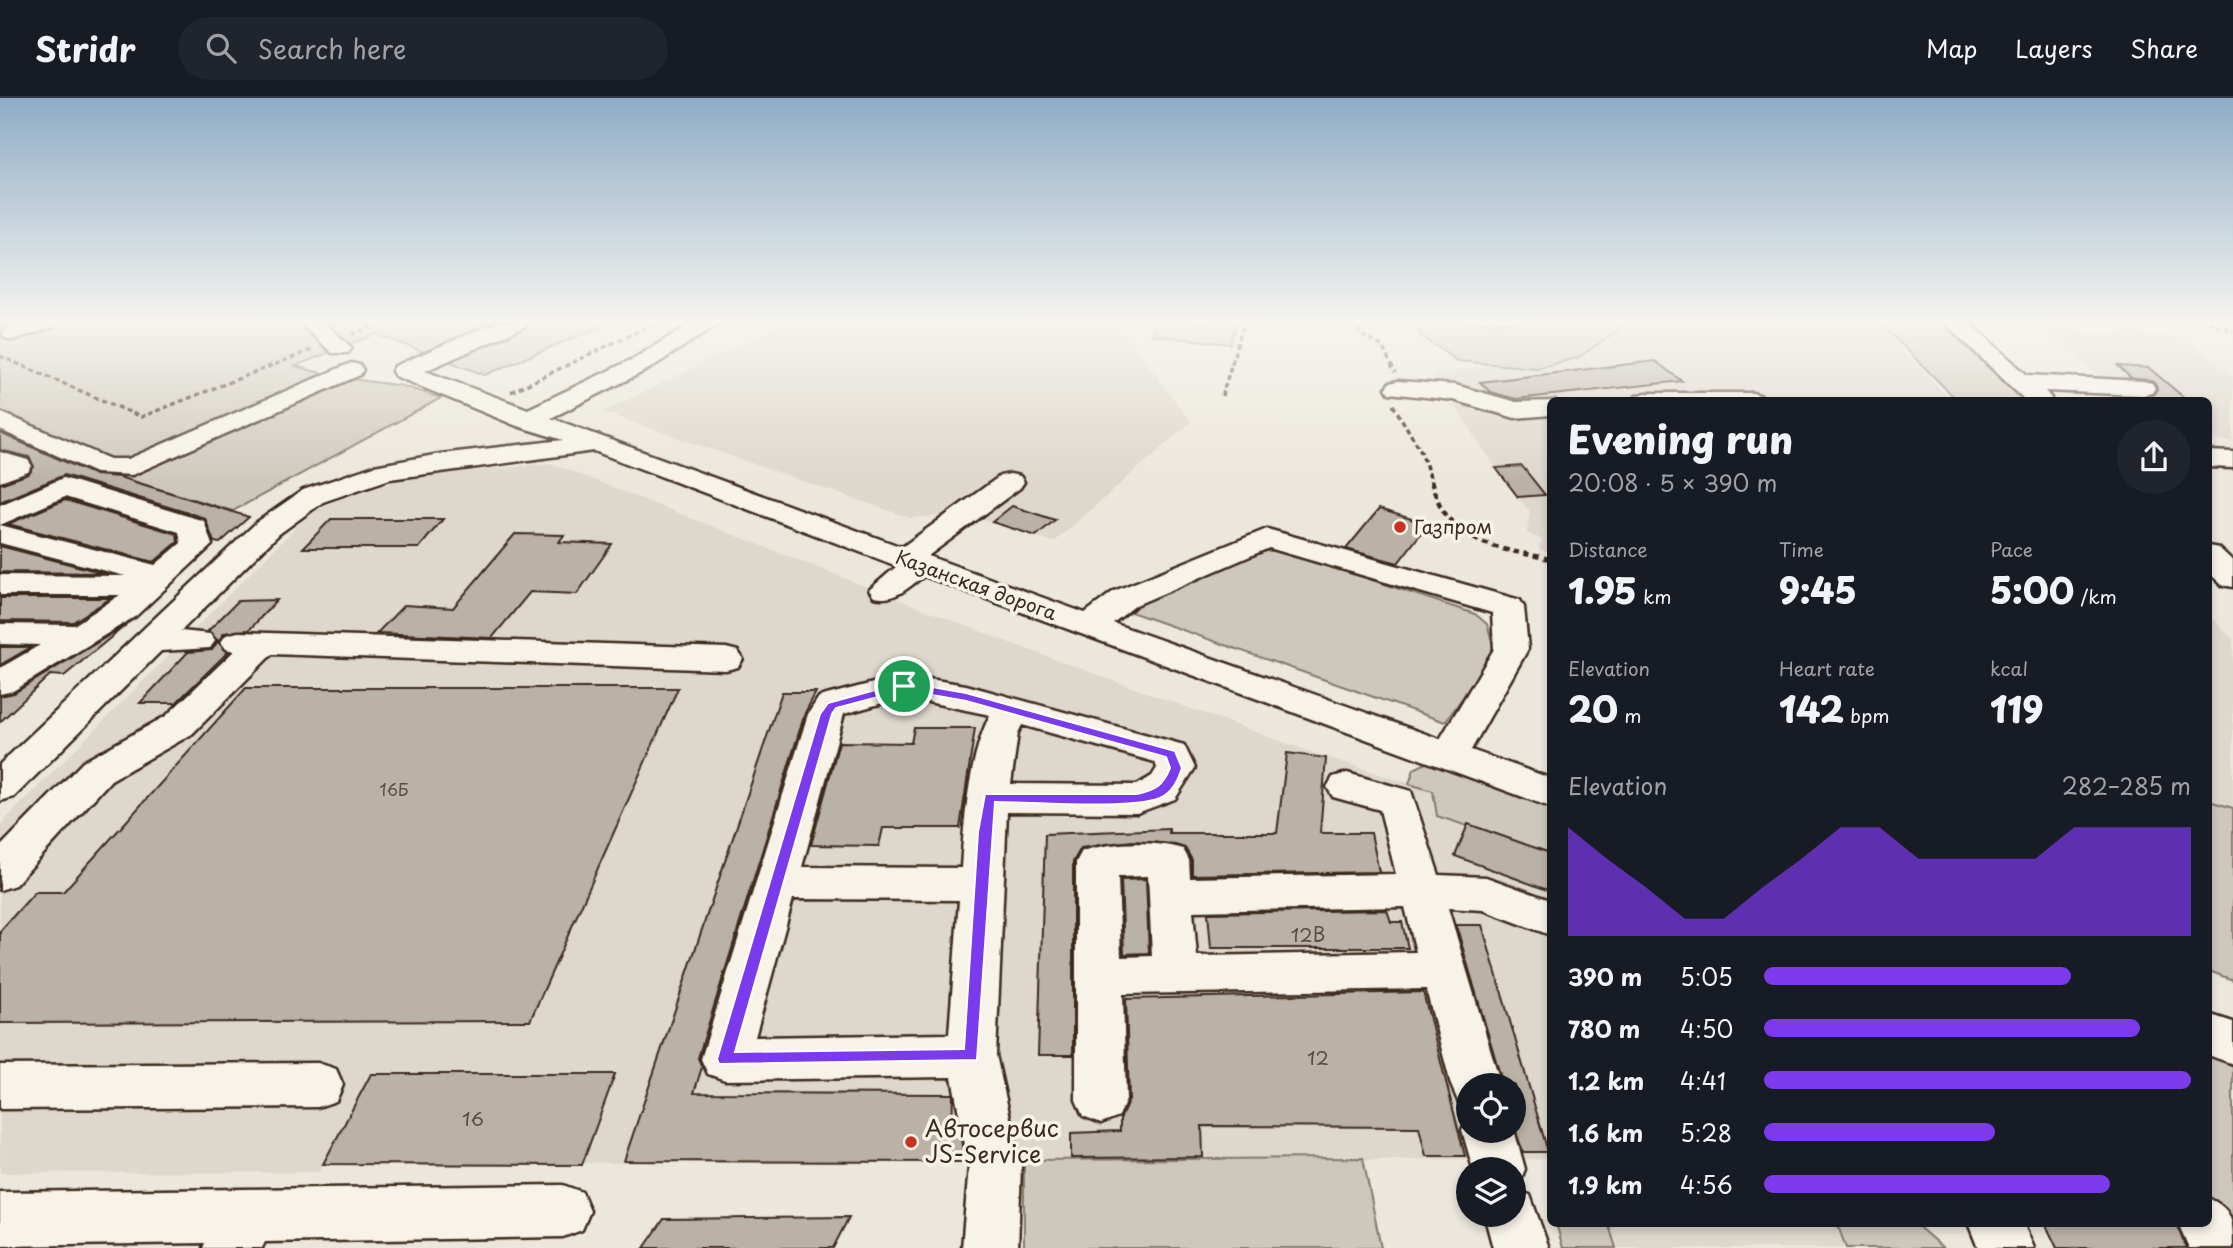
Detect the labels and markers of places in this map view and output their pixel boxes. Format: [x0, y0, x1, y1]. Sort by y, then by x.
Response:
place label: Газпром [1414, 512, 1492, 540]
marker: Газпром [1392, 519, 1408, 535]
pin [874, 656, 934, 716]
place label: Автосервис JS-Service [925, 1110, 1059, 1171]
marker: Автосервис JS-Service [903, 1134, 919, 1150]

